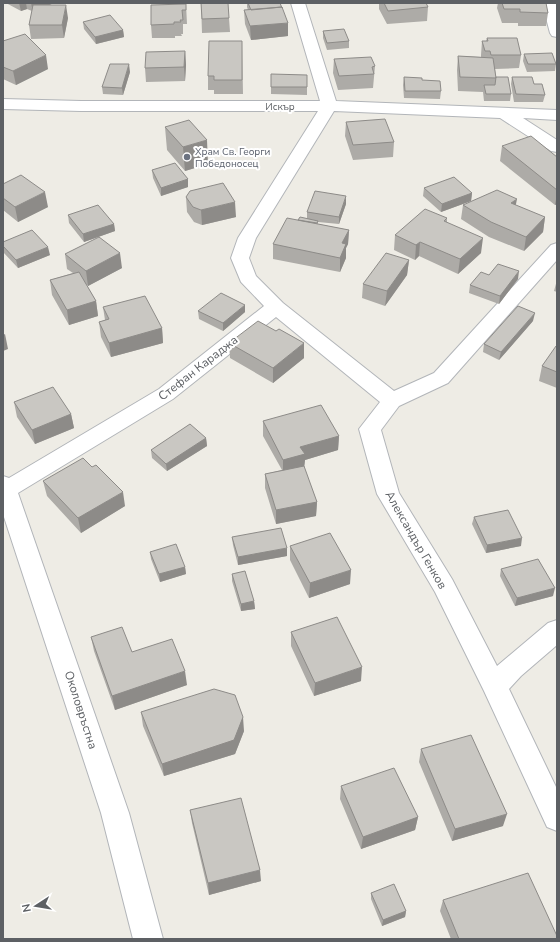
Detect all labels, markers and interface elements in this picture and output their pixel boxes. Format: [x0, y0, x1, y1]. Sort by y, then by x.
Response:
street label: Искър [265, 100, 295, 114]
place label: Храм Св. Георги Победоносец [195, 145, 271, 171]
marker: Храм Св. Георги Победоносец [182, 152, 192, 162]
street label: Стефан Караджа [155, 332, 241, 404]
street label: Александър Генков [381, 488, 451, 592]
street label: Околовръстна [61, 669, 101, 751]
north arrow [16, 886, 56, 926]
text: N [19, 902, 35, 914]

